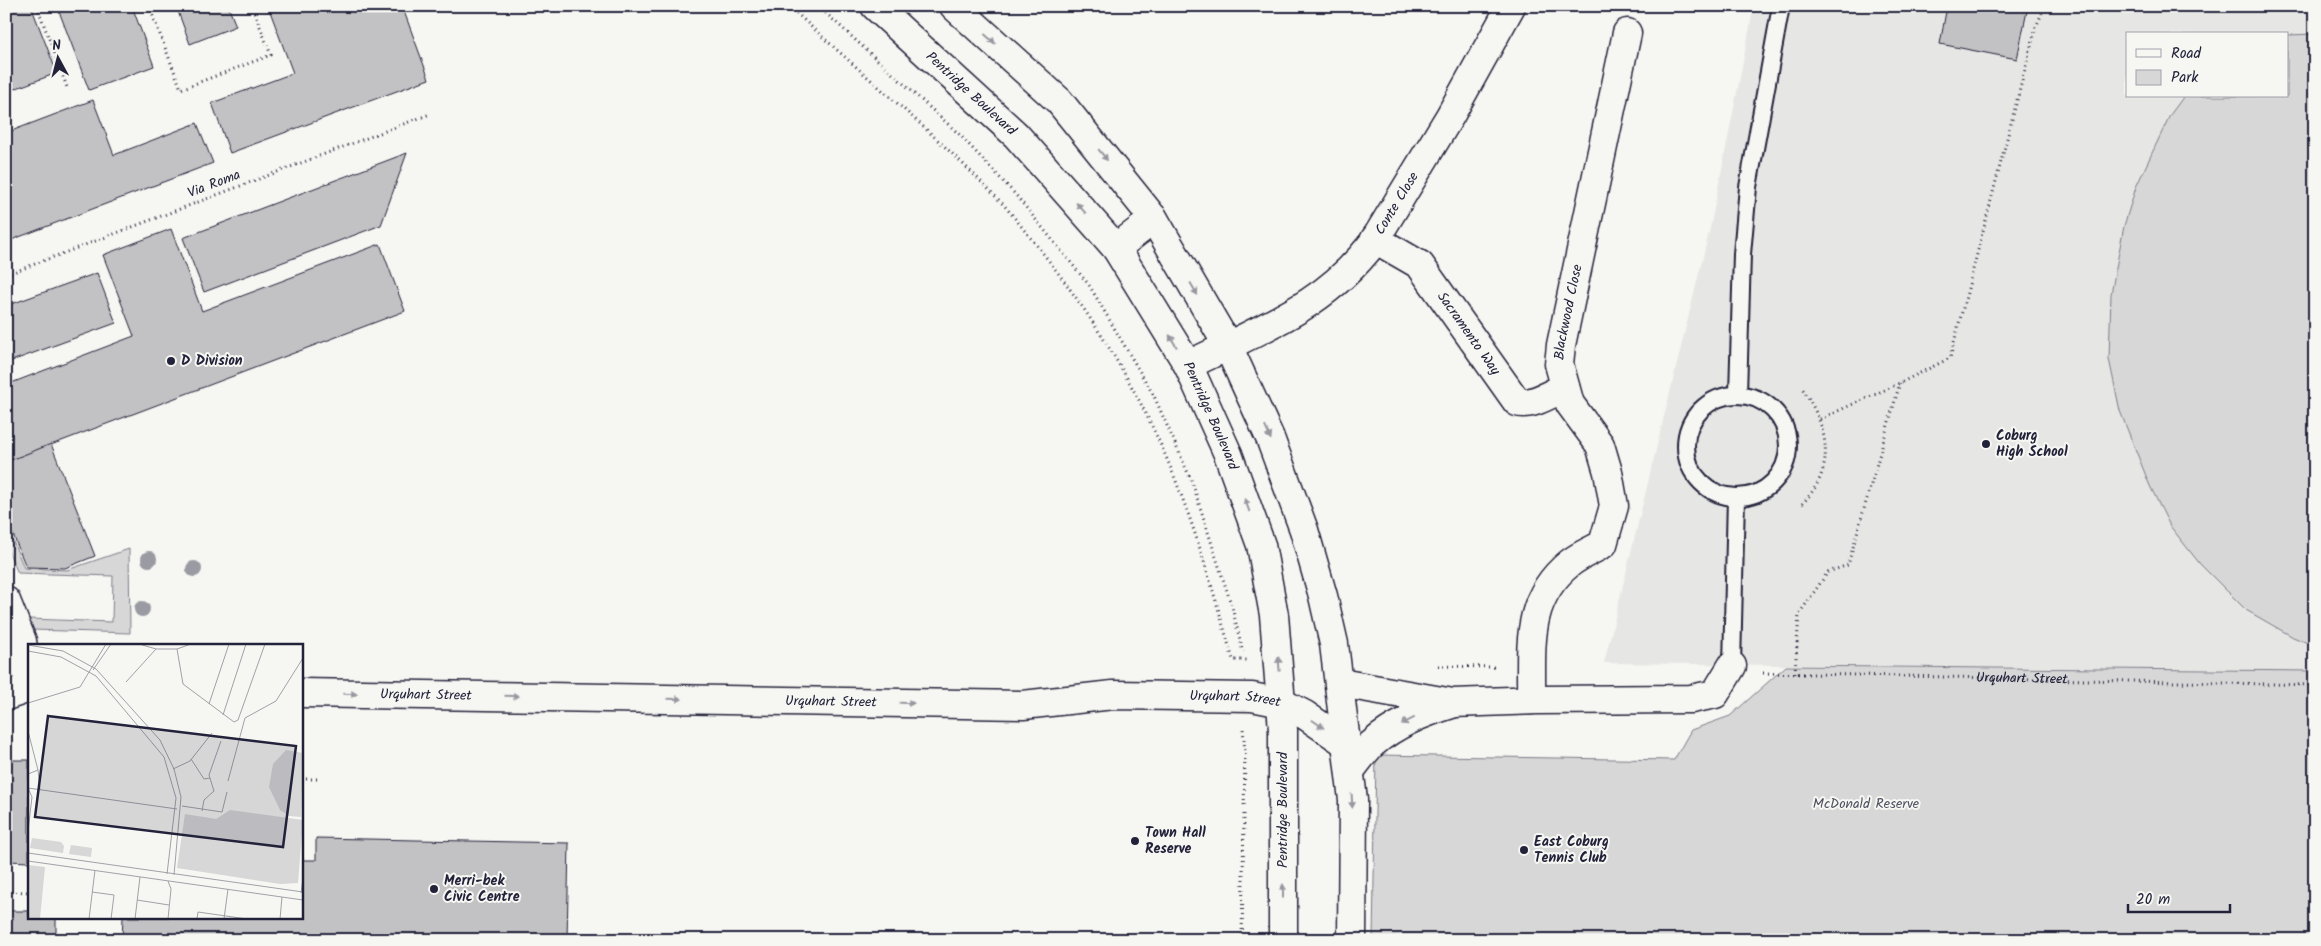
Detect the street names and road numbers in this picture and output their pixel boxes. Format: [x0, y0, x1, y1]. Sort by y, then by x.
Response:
street label: Pentridge Boulevard [921, 46, 1022, 142]
street label: Via Roma [184, 164, 244, 204]
street label: Conte Close [1369, 167, 1425, 239]
street label: Blackwood Close [1548, 262, 1589, 361]
street label: Sacramento Way [1431, 287, 1506, 380]
street label: Pentridge Boulevard [1177, 358, 1244, 474]
street label: Urquhart Street [1976, 667, 2069, 691]
street label: Urquhart Street [380, 683, 473, 707]
street label: Urquhart Street [1189, 685, 1283, 714]
street label: Urquhart Street [785, 690, 878, 714]
street label: Pentridge Boulevard [1272, 751, 1294, 868]

